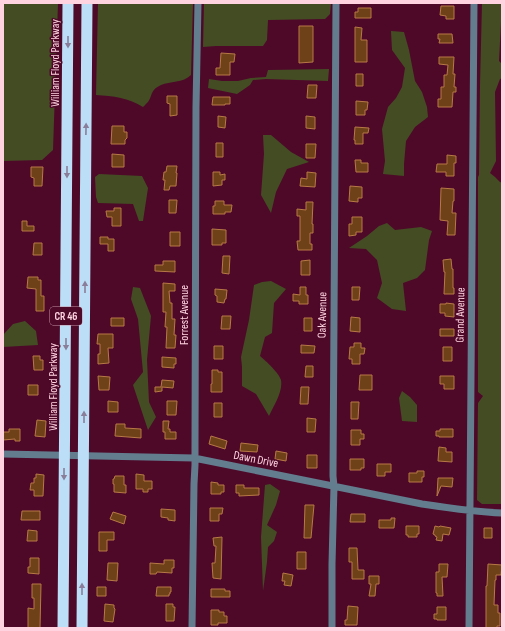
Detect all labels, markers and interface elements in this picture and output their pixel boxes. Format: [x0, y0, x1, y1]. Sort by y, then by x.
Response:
street label: William Floyd Parkway [48, 19, 63, 107]
one-way arrow [65, 36, 71, 49]
one-way arrow [83, 122, 89, 135]
one-way arrow [64, 166, 70, 179]
one-way arrow [82, 280, 88, 293]
street label: Forrest Avenue [177, 285, 192, 345]
street label: Grand Avenue [453, 287, 468, 343]
street label: Oak Avenue [315, 292, 330, 338]
road number: CR 46 [50, 307, 82, 325]
one-way arrow [63, 338, 69, 351]
street label: William Floyd Parkway [46, 343, 61, 431]
one-way arrow [81, 410, 87, 423]
street label: Dawn Drive [232, 448, 280, 471]
one-way arrow [61, 468, 67, 481]
one-way arrow [79, 582, 85, 595]

